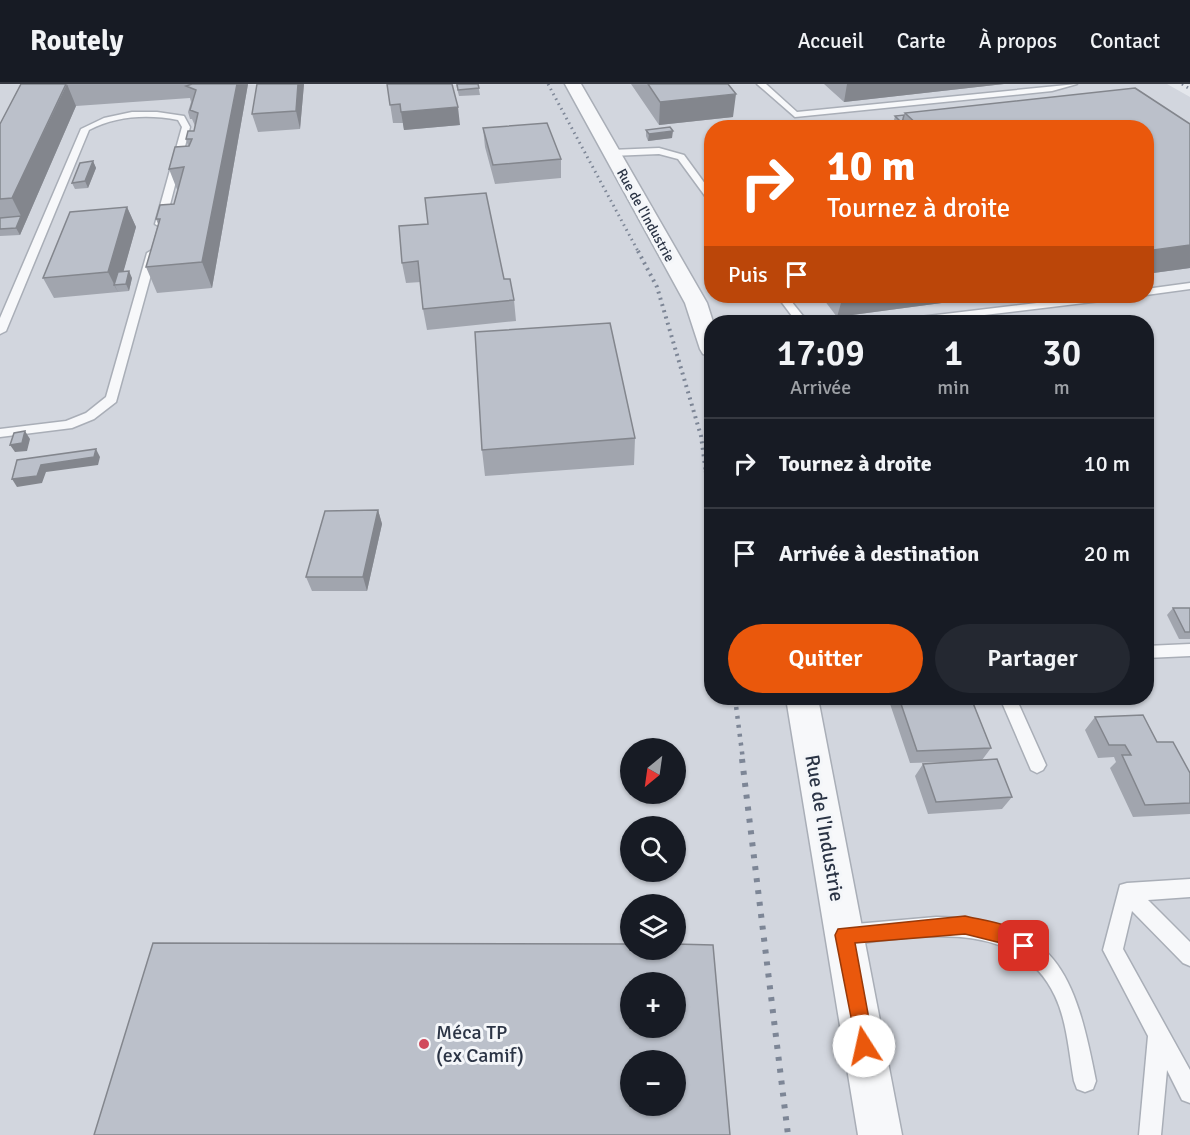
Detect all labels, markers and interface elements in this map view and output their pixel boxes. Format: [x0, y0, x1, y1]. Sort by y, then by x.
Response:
text: Routely [30, 24, 123, 58]
text: Accueil [798, 28, 864, 54]
text: Carte [897, 28, 946, 54]
text: À propos [979, 28, 1057, 54]
text: Contact [1090, 28, 1160, 54]
text: 10 m [827, 141, 916, 192]
icon: right [728, 144, 806, 222]
street label: Rue de l'Industrie [613, 166, 678, 265]
text: Tournez à droite [827, 192, 1010, 225]
icon: arrive [780, 258, 813, 291]
text: Puis [728, 261, 768, 288]
text: 17:09 [777, 331, 865, 376]
text: 1 [944, 331, 963, 376]
text: 30 [1042, 331, 1081, 376]
text: Arrivée [790, 375, 851, 400]
text: min [937, 375, 970, 400]
text: m [1054, 375, 1070, 400]
icon: right [728, 447, 761, 480]
text: Tournez à droite [779, 450, 932, 477]
text: 10 m [1084, 450, 1130, 477]
icon: arrive [728, 537, 761, 570]
text: Arrivée à destination [779, 540, 979, 567]
text: 20 m [1084, 540, 1130, 567]
button: Quitter [728, 624, 923, 693]
button: Partager [935, 624, 1130, 693]
north arrow [620, 738, 686, 804]
map controls [620, 738, 686, 1116]
street label: Rue de l'Industrie [799, 753, 850, 903]
button: search [620, 816, 686, 882]
button: layers [620, 894, 686, 960]
pin [998, 920, 1049, 971]
icon: arrive [1007, 929, 1040, 962]
button: + [620, 972, 686, 1038]
position arrow [832, 1014, 896, 1078]
place label: Méca TP (ex Camif) [436, 1020, 524, 1068]
marker: Méca TP (ex Camif) [417, 1037, 431, 1051]
button: − [620, 1050, 686, 1116]

